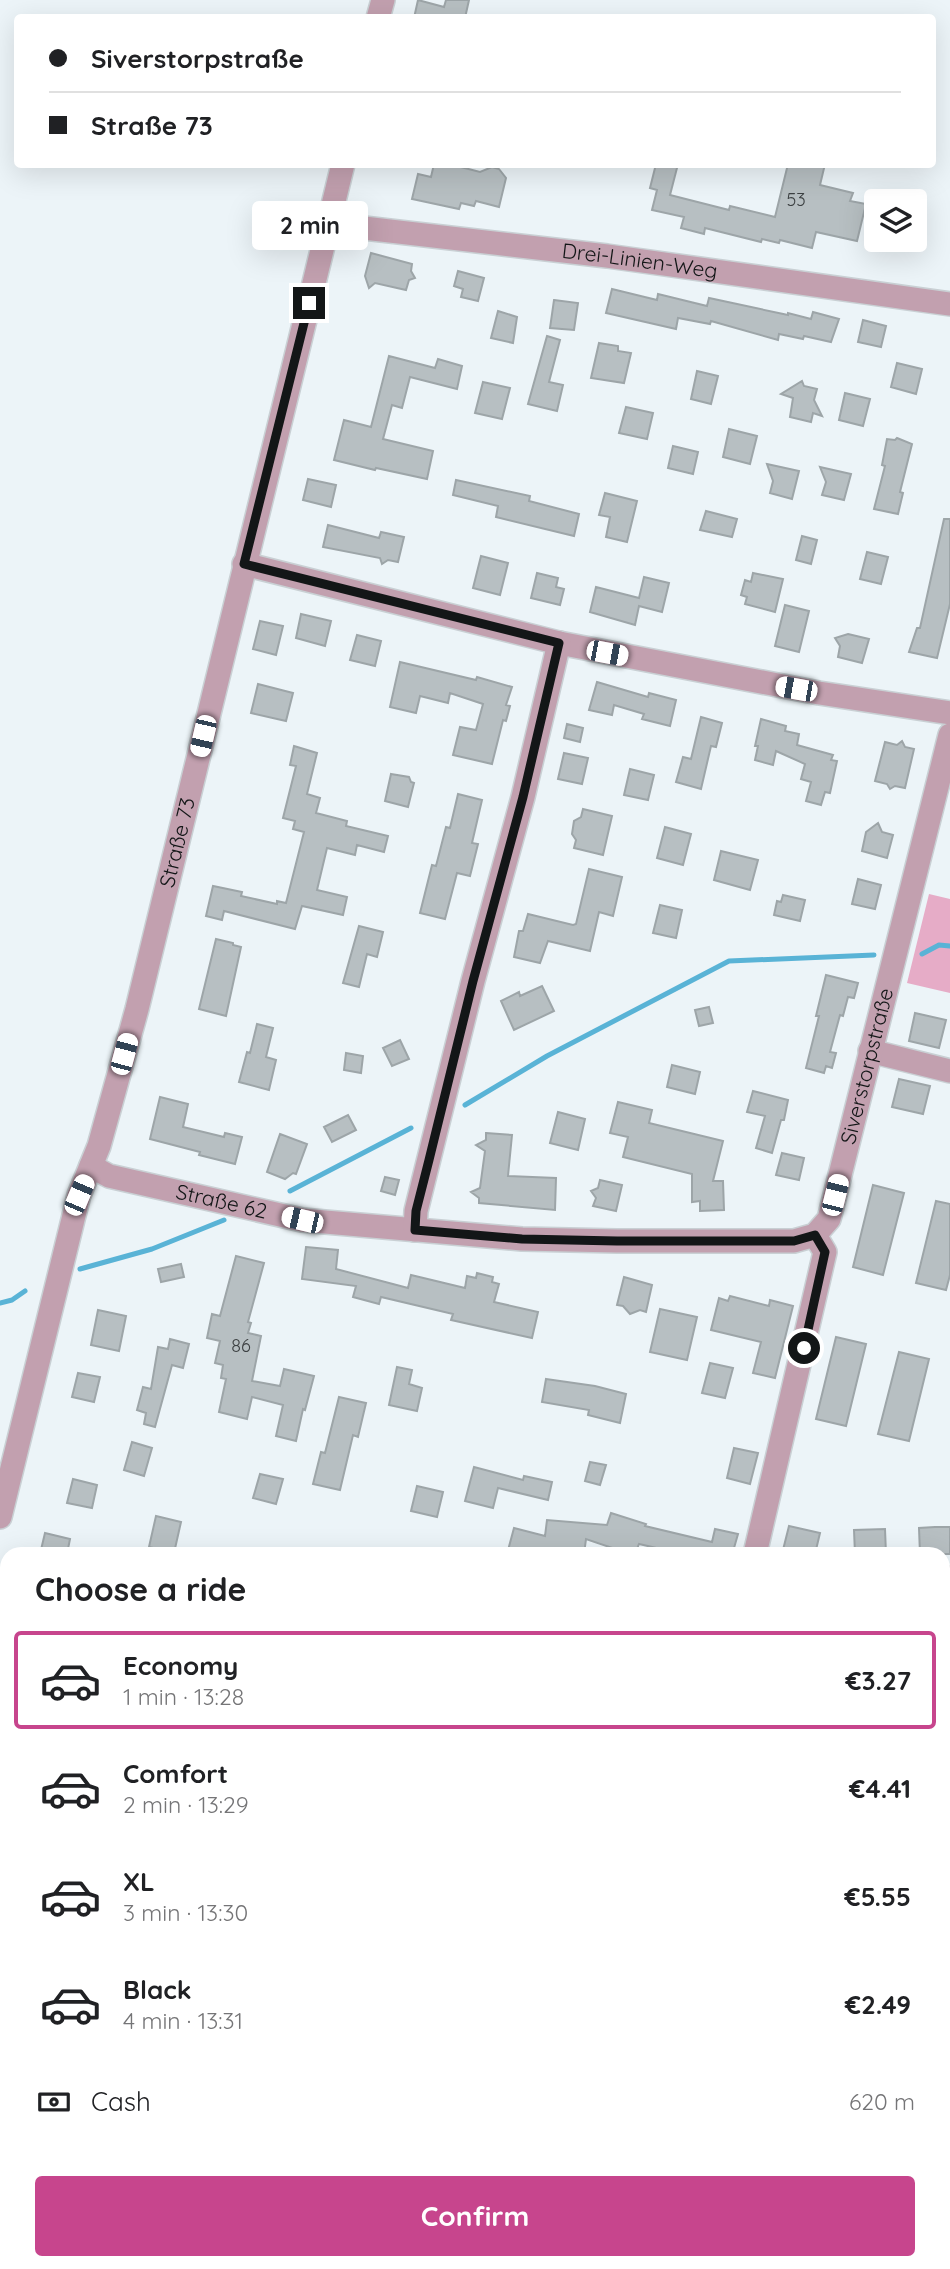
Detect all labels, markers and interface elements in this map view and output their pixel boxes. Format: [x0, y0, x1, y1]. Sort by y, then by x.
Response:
text: Siverstorpstraße [91, 42, 304, 75]
text: Straße 73 [91, 109, 213, 142]
house number: 53 [786, 188, 806, 211]
map controls [864, 189, 927, 252]
button: layers [864, 189, 927, 252]
callout: 2 min [251, 202, 367, 250]
text: 2 min [280, 211, 340, 240]
street label: Drei-Linien-Weg [561, 237, 719, 283]
route end [293, 287, 325, 319]
car [585, 639, 630, 667]
car [774, 675, 819, 703]
car [189, 713, 218, 759]
street label: Straße 73 [153, 795, 200, 890]
street label: Siverstorpstraße [834, 985, 898, 1147]
car [109, 1031, 140, 1077]
car [62, 1172, 97, 1218]
car [820, 1172, 851, 1218]
street label: Straße 62 [174, 1178, 270, 1224]
car [280, 1205, 325, 1235]
route start [788, 1332, 820, 1364]
house number: 86 [231, 1334, 251, 1357]
text: Choose a ride [35, 1569, 247, 1609]
icon: car [39, 1649, 102, 1712]
text: Economy [123, 1649, 238, 1682]
text: €3.27 [845, 1664, 911, 1697]
text: 1 min · 13:28 [123, 1682, 244, 1711]
icon: car [39, 1757, 102, 1820]
text: Comfort [123, 1757, 228, 1790]
text: €4.41 [849, 1772, 911, 1805]
text: 2 min · 13:29 [123, 1790, 249, 1819]
icon: car [39, 1865, 102, 1928]
text: XL [123, 1865, 155, 1898]
text: €5.55 [844, 1880, 911, 1913]
text: 3 min · 13:30 [123, 1898, 248, 1927]
icon: car [39, 1973, 102, 2036]
text: Black [123, 1973, 192, 2006]
text: €2.49 [845, 1988, 911, 2021]
text: 4 min · 13:31 [123, 2006, 243, 2035]
icon: cash [35, 2083, 73, 2121]
text: Cash [91, 2085, 151, 2118]
text: 620 m [849, 2087, 915, 2116]
button: Confirm [35, 2176, 915, 2256]

